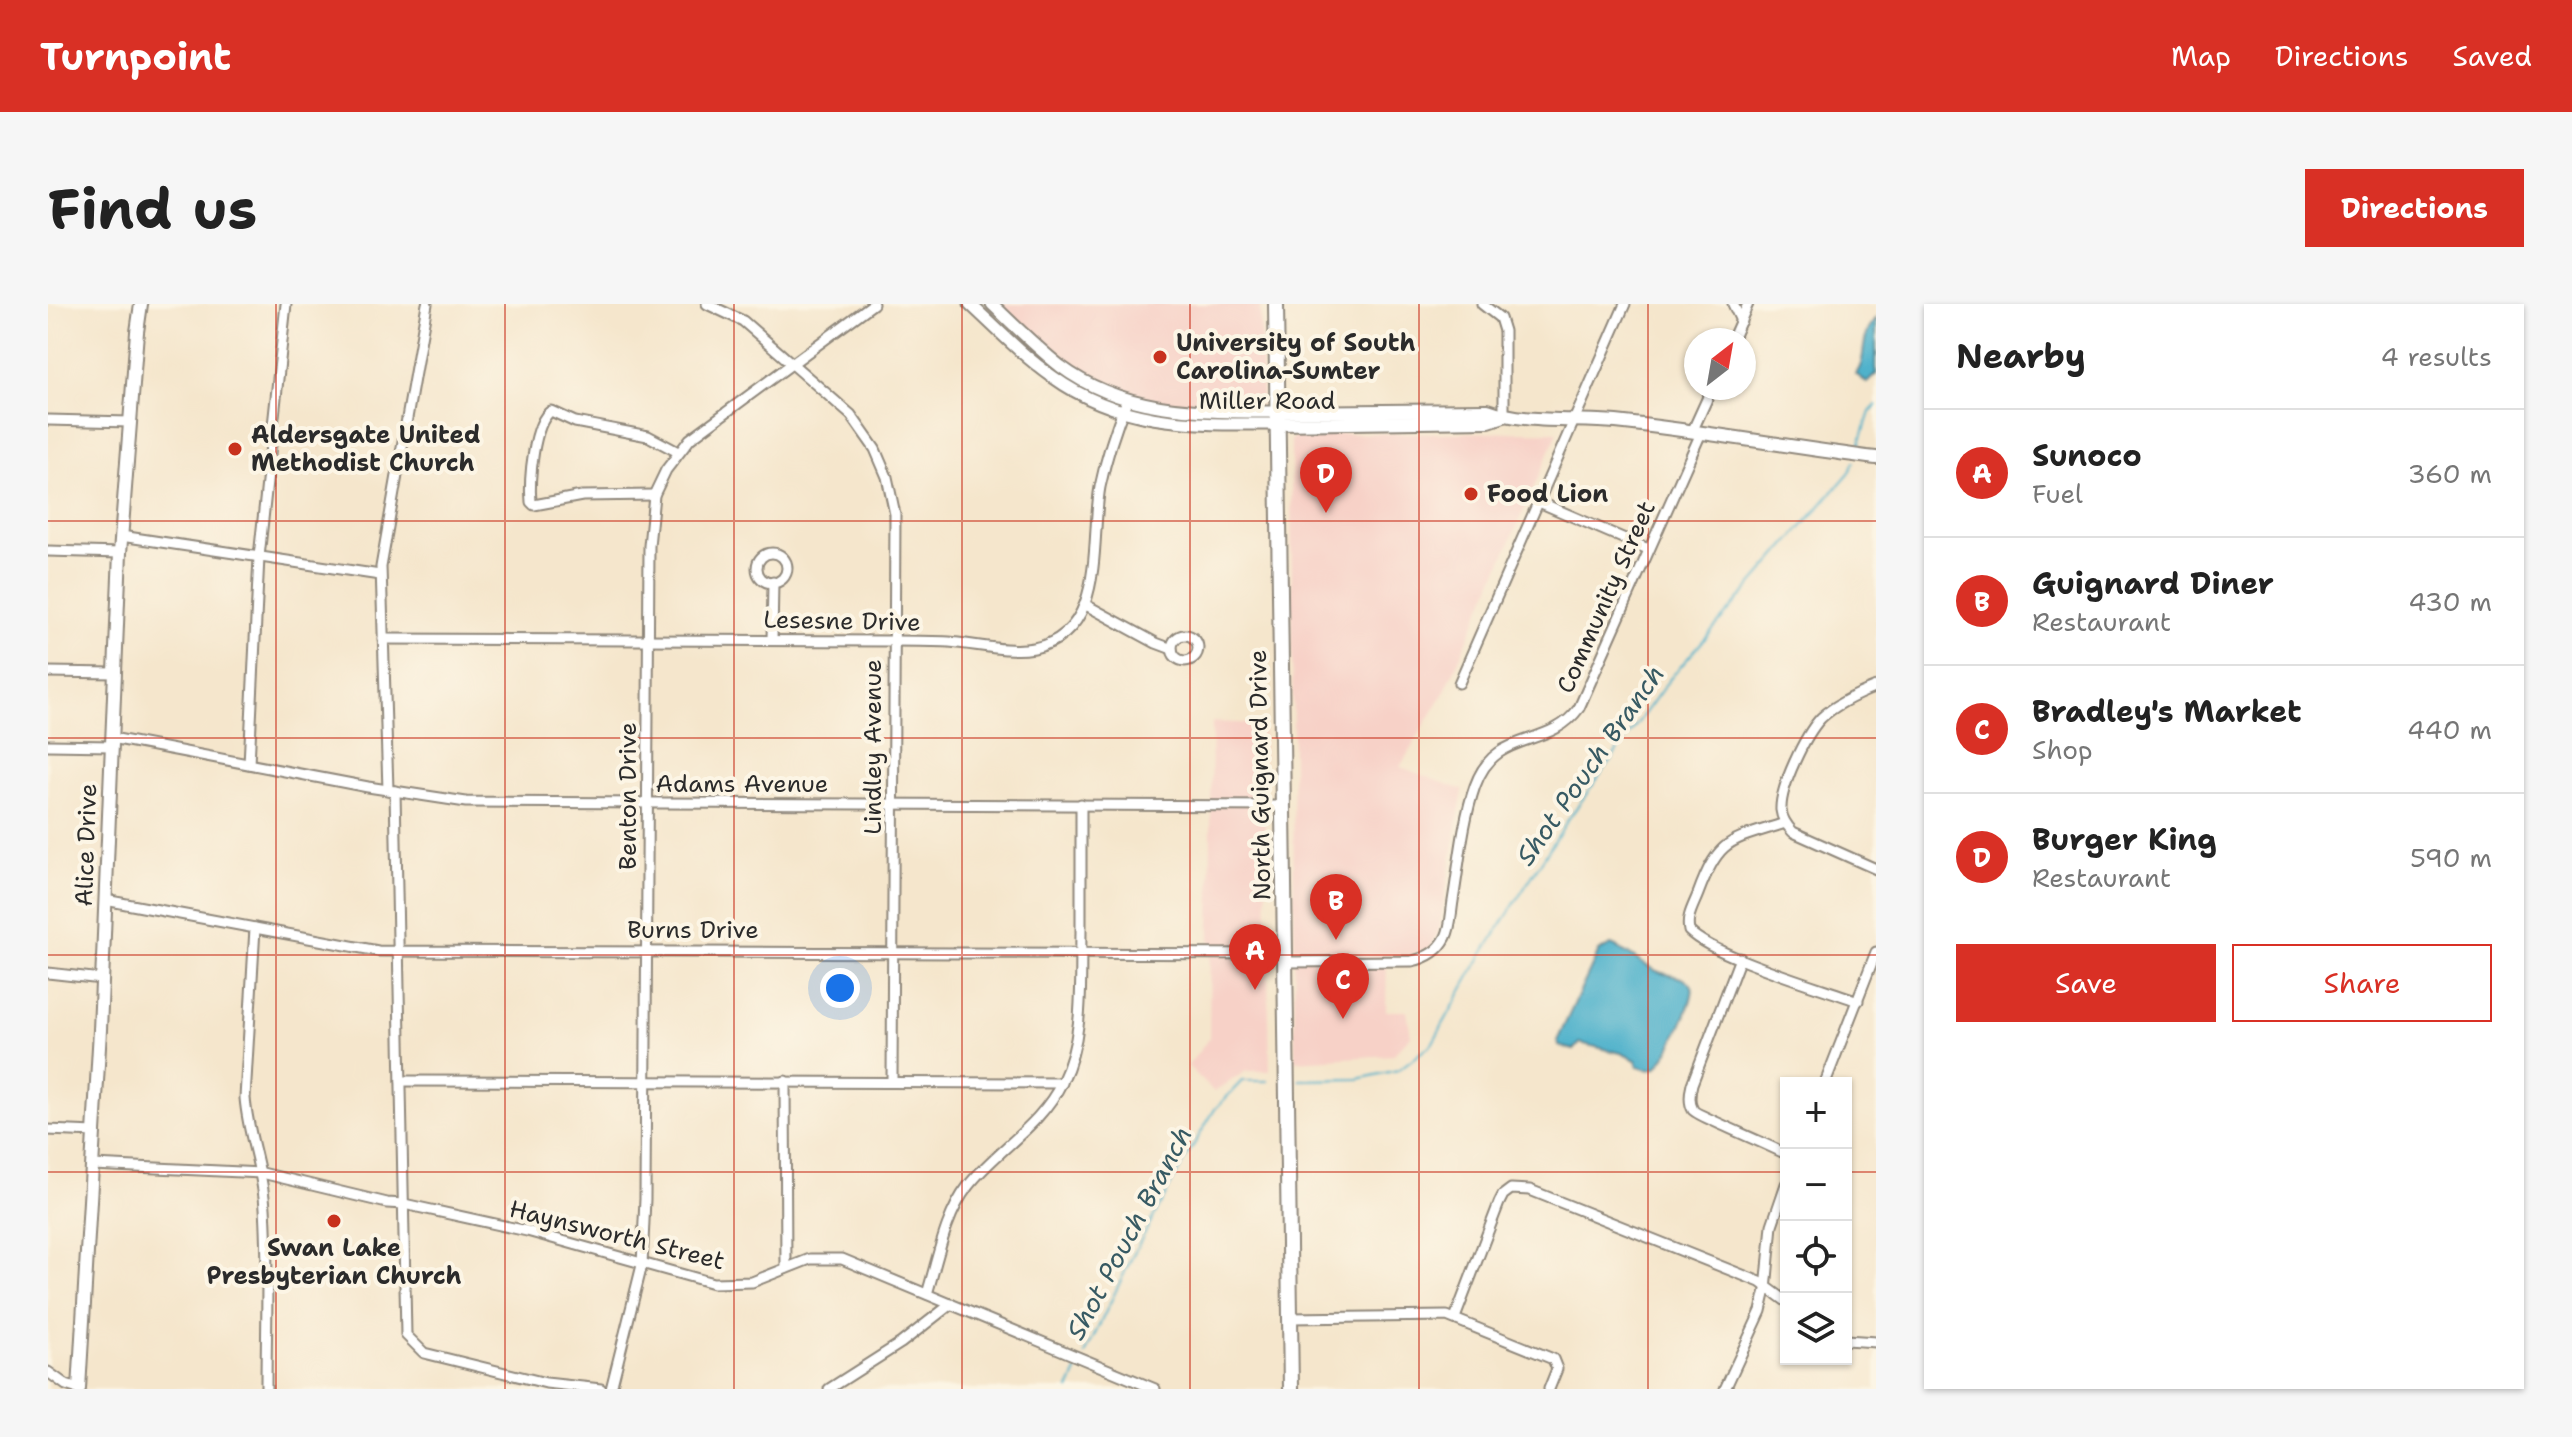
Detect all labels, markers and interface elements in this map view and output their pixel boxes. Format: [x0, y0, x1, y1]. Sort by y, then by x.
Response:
text: Turnpoint [40, 31, 231, 82]
text: Map [2171, 37, 2231, 75]
text: Directions [2275, 37, 2409, 75]
text: Saved [2453, 37, 2532, 75]
button: Directions [2305, 169, 2524, 247]
text: Find us [48, 171, 257, 246]
place label: University of South Carolina-Sumter [1176, 327, 1416, 387]
north arrow [1684, 328, 1756, 400]
text: Nearby [1956, 333, 2086, 379]
text: 4 results [2380, 339, 2492, 374]
marker: University of South Carolina-Sumter [1151, 348, 1169, 366]
street label: Miller Road [1199, 385, 1335, 417]
place label: Aldersgate United Methodist Church [251, 419, 480, 479]
text: Sunoco [2032, 435, 2142, 476]
marker: Aldersgate United Methodist Church [226, 440, 244, 458]
pin: D [1300, 447, 1352, 513]
text: A [1972, 456, 1992, 491]
text: 360 m [2407, 456, 2492, 491]
text: Fuel [2032, 476, 2083, 511]
place label: Food Lion [1487, 478, 1608, 510]
marker: Food Lion [1462, 485, 1480, 503]
street label: Community Street [1549, 496, 1663, 698]
text: Guignard Diner [2032, 563, 2274, 604]
text: B [1974, 584, 1990, 619]
text: 430 m [2408, 584, 2492, 619]
street label: Lesesne Drive [763, 604, 921, 638]
text: Restaurant [2032, 604, 2171, 639]
street label: North Guignard Drive [1242, 649, 1278, 901]
water label: Shot Pouch Branch [1507, 658, 1672, 872]
street label: Lindley Avenue [857, 659, 889, 835]
text: Bradley's Market [2032, 691, 2302, 732]
text: C [1974, 712, 1990, 747]
text: 440 m [2407, 712, 2492, 747]
street label: Benton Drive [612, 722, 644, 870]
text: Shop [2032, 732, 2093, 767]
street label: Adams Avenue [656, 768, 828, 800]
street label: Alice Drive [68, 783, 104, 907]
text: Burger King [2032, 819, 2217, 860]
text: D [1973, 840, 1991, 875]
text: 590 m [2410, 840, 2492, 875]
text: Restaurant [2032, 860, 2171, 895]
pin: B [1310, 874, 1362, 940]
street label: Burns Drive [627, 914, 759, 946]
pin: A [1229, 924, 1281, 990]
button: Save [1956, 944, 2216, 1022]
button: Share [2232, 944, 2492, 1022]
pin: C [1317, 953, 1369, 1019]
your location [820, 968, 860, 1008]
map controls [1780, 1077, 1852, 1365]
button: + [1780, 1077, 1852, 1149]
water label: Shot Pouch Branch [1057, 1120, 1200, 1346]
button: − [1780, 1149, 1852, 1221]
street label: Haynsworth Street [506, 1193, 728, 1277]
marker: Swan Lake Presbyterian Church [325, 1212, 343, 1230]
button: locate [1780, 1221, 1852, 1293]
place label: Swan Lake Presbyterian Church [207, 1232, 461, 1292]
button: layers [1780, 1293, 1852, 1365]

